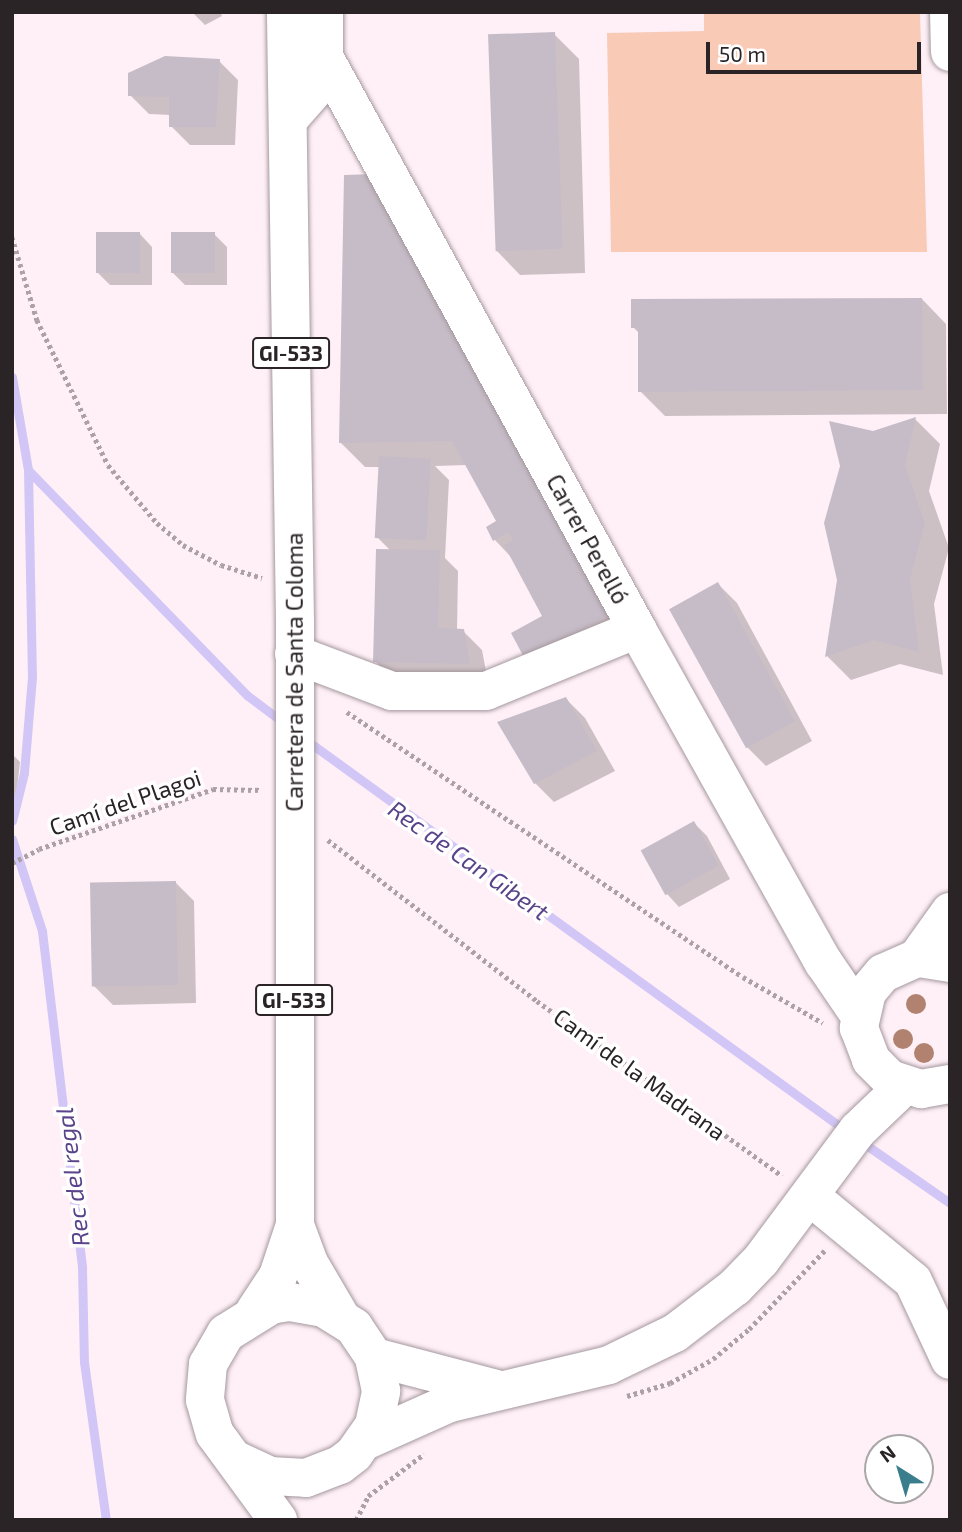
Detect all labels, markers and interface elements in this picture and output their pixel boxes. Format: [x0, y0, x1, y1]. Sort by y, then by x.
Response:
scale bar [710, 28, 925, 72]
text: 50 m [719, 41, 766, 66]
road number: GI-533 [251, 336, 331, 370]
street label: Carrer Perelló [541, 469, 635, 609]
street label: Carretera de Santa Coloma [280, 532, 308, 812]
street label: Camí del Plagoi [45, 763, 205, 841]
water label: Rec de Can Gibert [383, 794, 555, 926]
road number: GI-533 [254, 982, 334, 1018]
street label: Camí de la Madrana [549, 1002, 731, 1146]
water label: Rec del regal [49, 1106, 95, 1248]
north arrow [864, 1434, 934, 1504]
text: N [875, 1440, 900, 1467]

